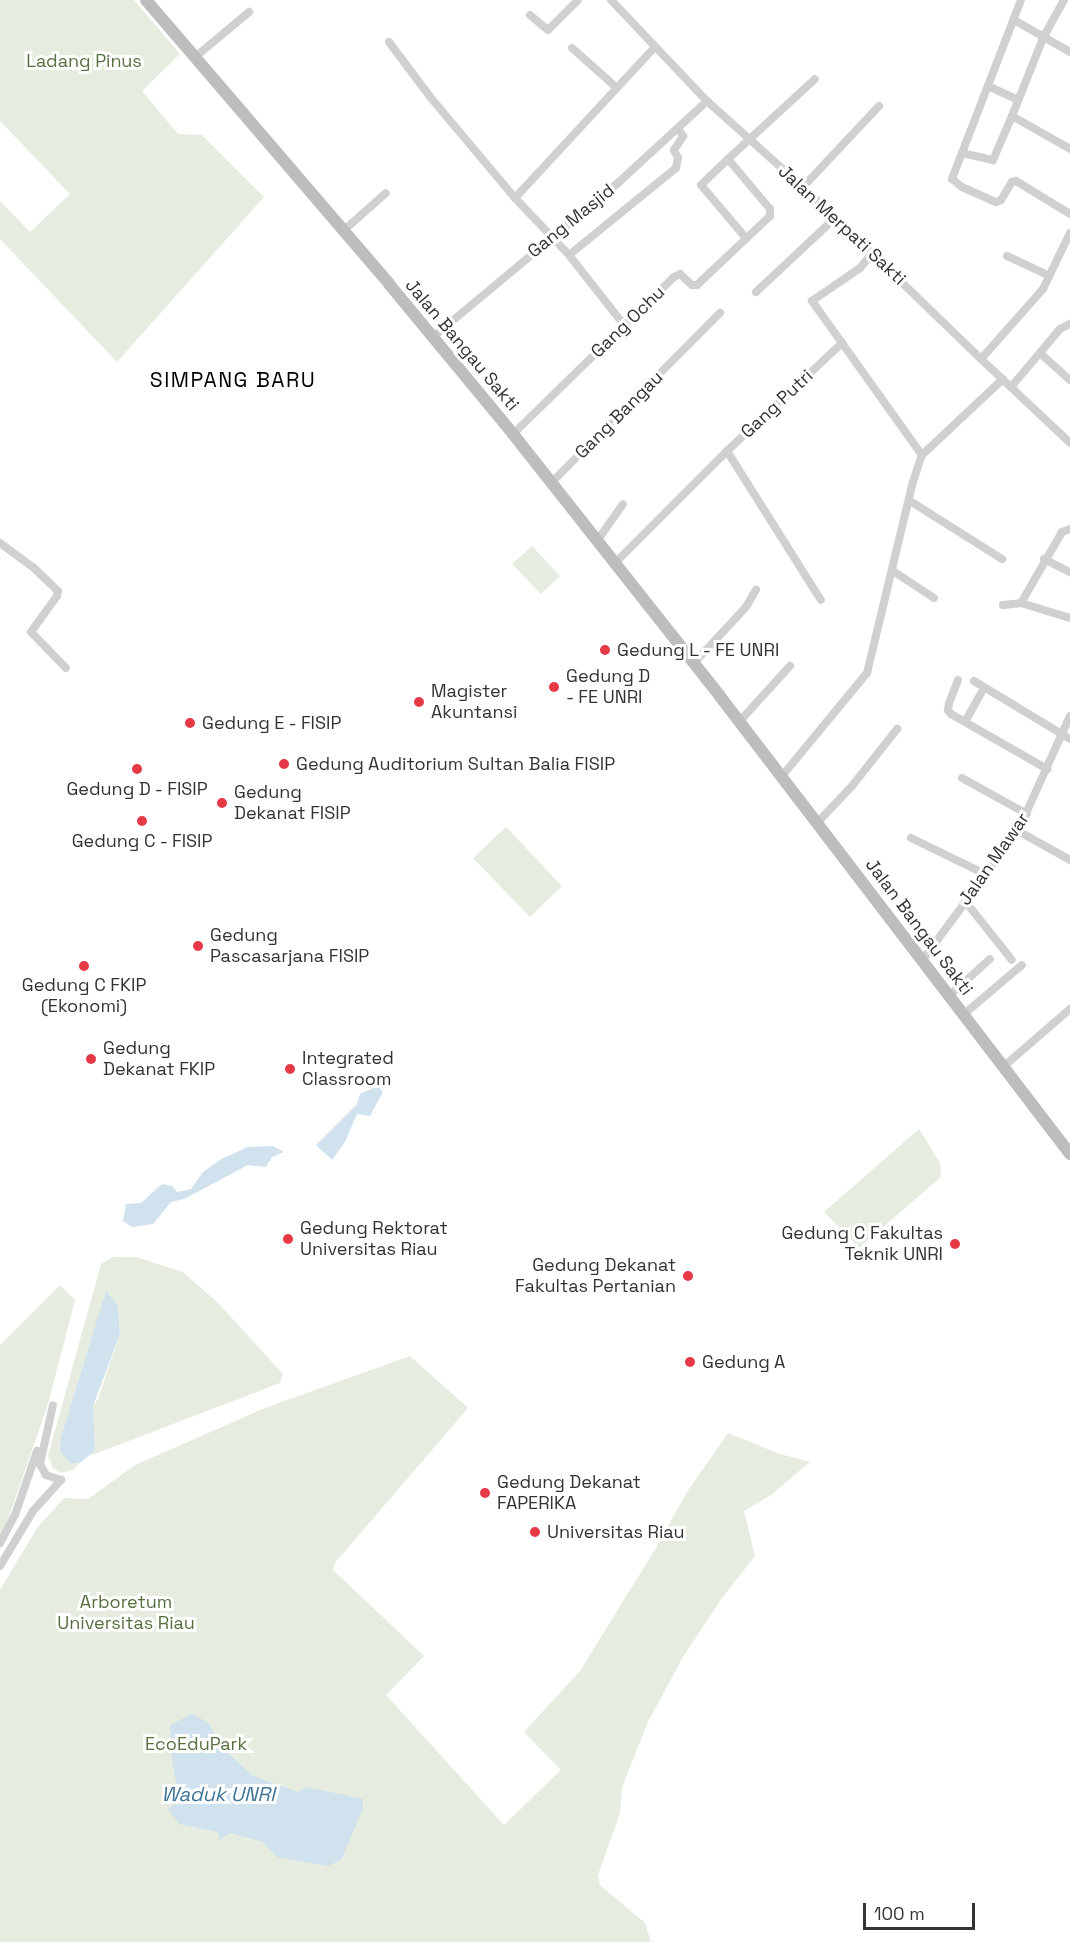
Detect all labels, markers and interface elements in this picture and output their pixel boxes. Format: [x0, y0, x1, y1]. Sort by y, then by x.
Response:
park label: Ladang Pinus [26, 50, 142, 72]
street label: Jalan Merpati Sakti [774, 160, 910, 290]
street label: Gang Masjid [523, 179, 619, 263]
street label: Jalan Bangau Sakti [401, 275, 523, 415]
street label: Gang Ochu [587, 282, 669, 362]
street label: Gang Putri [736, 365, 818, 443]
district label: SIMPANG BARU [150, 367, 316, 393]
street label: Gang Bangau [571, 367, 667, 463]
place label: Gedung L - FE UNRI [617, 639, 781, 661]
marker: Gedung L - FE UNRI [598, 643, 612, 657]
place label: Gedung D - FE UNRI [566, 666, 650, 708]
marker: Gedung D - FE UNRI [547, 680, 561, 694]
place label: Magister Akuntansi [431, 681, 517, 724]
marker: Magister Akuntansi [412, 695, 426, 709]
place label: Gedung E - FISIP [202, 712, 342, 734]
marker: Gedung E - FISIP [183, 716, 197, 730]
place label: Gedung Auditorium Sultan Balia FISIP [296, 753, 615, 775]
marker: Gedung Auditorium Sultan Balia FISIP [277, 757, 291, 771]
marker: Gedung D - FISIP [130, 762, 144, 776]
place label: Gedung D - FISIP [66, 778, 208, 800]
place label: Gedung Dekanat FISIP [234, 782, 350, 824]
marker: Gedung Dekanat FISIP [215, 796, 229, 810]
street label: Jalan Mawar [954, 809, 1034, 909]
marker: Gedung C - FISIP [135, 814, 149, 828]
place label: Gedung C - FISIP [71, 830, 213, 852]
street label: Jalan Bangau Sakti [861, 854, 977, 1000]
place label: Gedung Pascasarjana FISIP [210, 925, 369, 968]
marker: Gedung Pascasarjana FISIP [191, 939, 205, 953]
marker: Gedung C FKIP (Ekonomi) [77, 959, 91, 973]
place label: Gedung C FKIP (Ekonomi) [22, 975, 146, 1018]
place label: Gedung Dekanat FKIP [103, 1038, 215, 1080]
place label: Integrated Classroom [302, 1048, 394, 1090]
marker: Gedung Dekanat FKIP [84, 1052, 98, 1066]
marker: Integrated Classroom [283, 1062, 297, 1076]
place label: Gedung Rektorat Universitas Riau [300, 1218, 448, 1260]
place label: Gedung C Fakultas Teknik UNRI [781, 1223, 943, 1266]
marker: Gedung Rektorat Universitas Riau [281, 1232, 295, 1246]
marker: Gedung C Fakultas Teknik UNRI [948, 1237, 962, 1251]
place label: Gedung Dekanat Fakultas Pertanian [515, 1255, 676, 1298]
marker: Gedung Dekanat Fakultas Pertanian [681, 1269, 695, 1283]
place label: Gedung A [702, 1351, 786, 1373]
marker: Gedung A [683, 1355, 697, 1369]
place label: Gedung Dekanat FAPERIKA [497, 1472, 641, 1514]
marker: Gedung Dekanat FAPERIKA [478, 1486, 492, 1500]
place label: Universitas Riau [547, 1521, 684, 1543]
marker: Universitas Riau [528, 1525, 542, 1539]
park label: Arboretum Universitas Riau [57, 1592, 195, 1634]
park label: EcoEduPark [145, 1733, 247, 1755]
water label: Waduk UNRI [161, 1782, 275, 1806]
scale bar [866, 1891, 978, 1929]
text: 100 m [874, 1902, 925, 1925]

